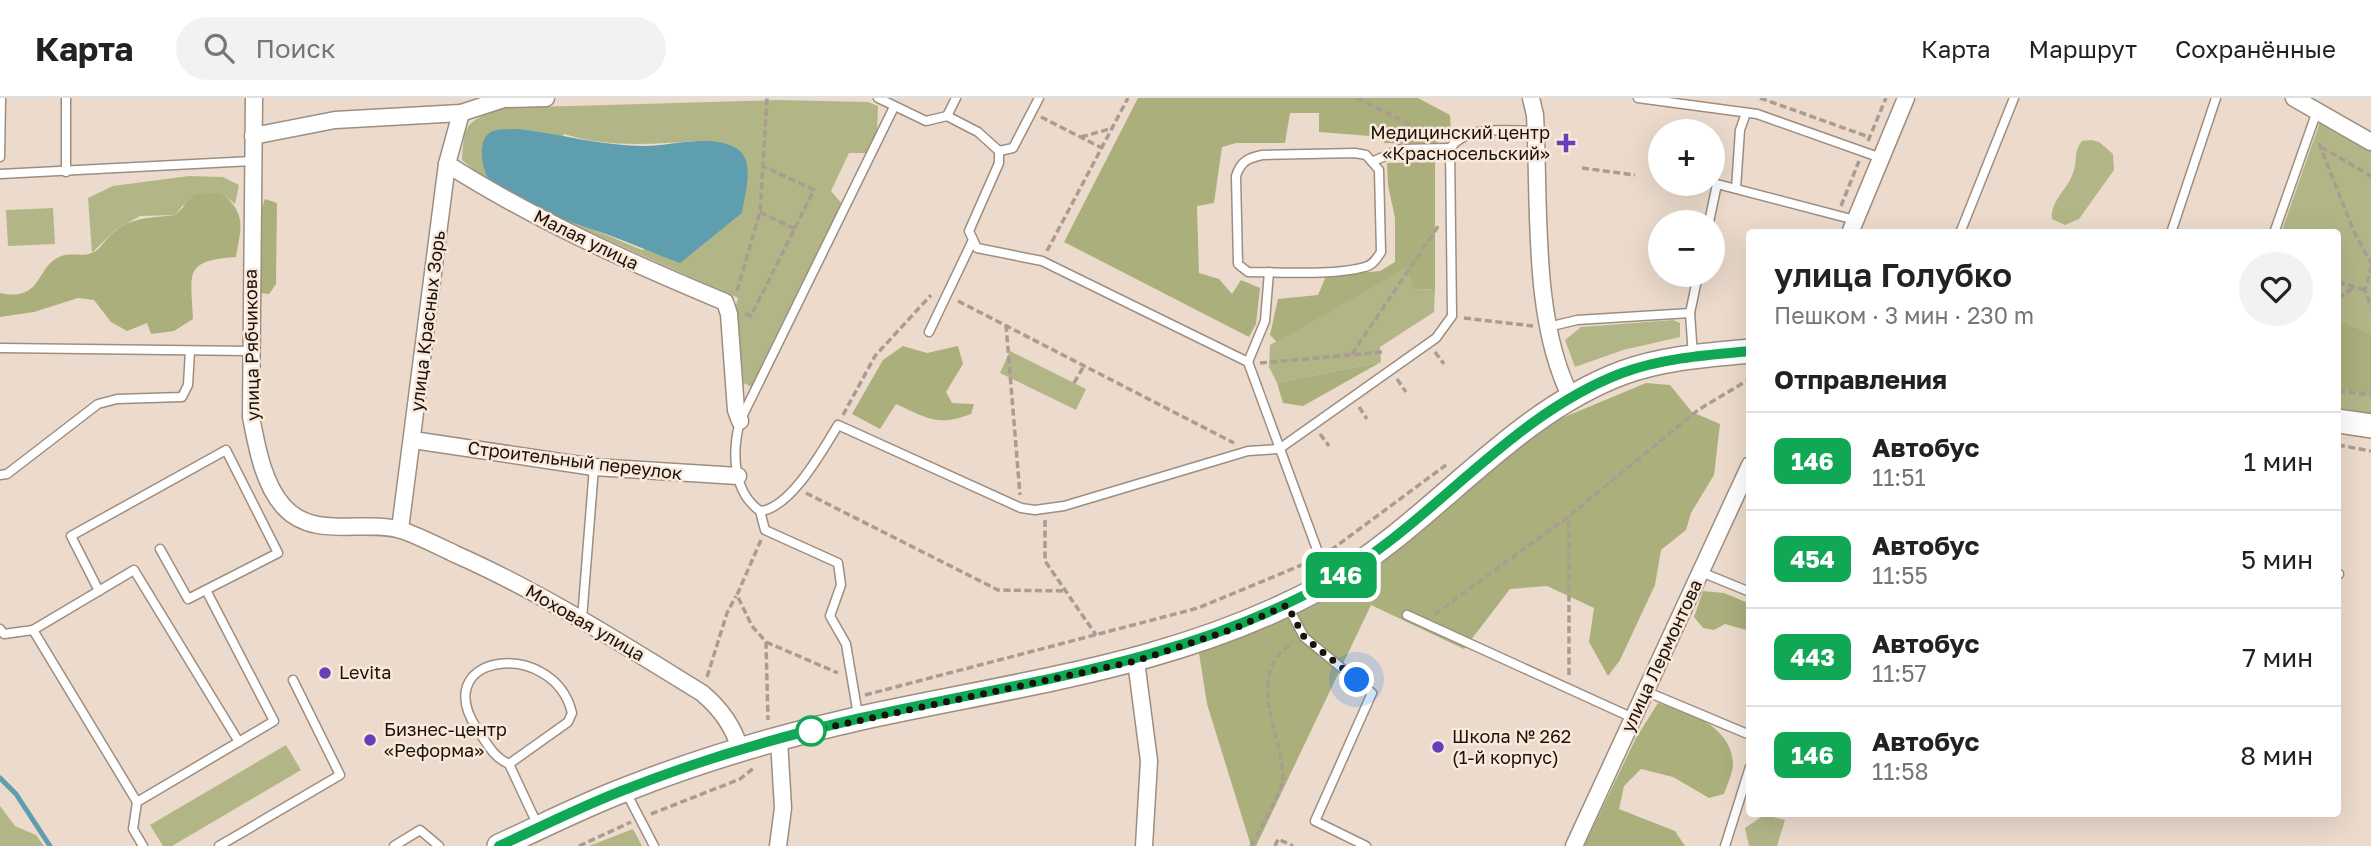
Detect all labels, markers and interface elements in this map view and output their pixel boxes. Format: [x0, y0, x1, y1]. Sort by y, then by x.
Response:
search box [176, 17, 666, 80]
text: Карта [35, 29, 134, 68]
icon: search [200, 29, 238, 67]
text: Поиск [256, 33, 336, 64]
text: Карта [1921, 34, 1991, 63]
text: Маршрут [2029, 34, 2137, 63]
text: Сохранённые [2175, 34, 2336, 63]
map controls [1648, 119, 1725, 287]
button: + [1648, 119, 1725, 196]
place label: Медицинский центр «Красносельский» [1370, 121, 1550, 164]
marker: Медицинский центр «Красносельский» [1556, 133, 1576, 153]
street label: Малая улица [530, 204, 642, 274]
button: − [1648, 210, 1725, 287]
street label: улица Красных Зорь [405, 229, 449, 413]
button: heart [2239, 252, 2313, 326]
text: улица Голубко [1774, 255, 2012, 294]
street label: улица Рябчикова [239, 269, 263, 421]
text: Пешком · 3 мин · 230 m [1774, 301, 2034, 329]
text: Отправления [1774, 364, 1947, 395]
text: Автобус [1872, 432, 1979, 463]
street label: Строительный переулок [466, 436, 684, 484]
text: 146 [1791, 446, 1834, 475]
text: 1 мин [2243, 446, 2313, 477]
text: 11:51 [1872, 463, 1926, 491]
text: Автобус [1872, 530, 1979, 561]
text: 454 [1790, 544, 1835, 573]
text: 5 мин [2241, 544, 2313, 575]
line badge: 146 [1301, 552, 1381, 598]
text: 146 [1320, 560, 1362, 589]
text: 11:55 [1872, 561, 1928, 589]
street label: улица Лермонтова [1616, 576, 1706, 736]
street label: Моховая улица [522, 579, 649, 665]
text: Автобус [1872, 628, 1979, 659]
text: 443 [1790, 642, 1835, 671]
text: 7 мин [2242, 642, 2313, 673]
text: 11:57 [1872, 659, 1927, 687]
place label: Levita [339, 661, 391, 683]
your location [1339, 662, 1374, 697]
marker: Levita [317, 665, 333, 681]
unlabelled marker [796, 716, 826, 746]
place label: Бизнес-центр «Реформа» [384, 718, 507, 761]
place label: Школа № 262 (1-й корпус) [1452, 725, 1571, 768]
text: Автобус [1872, 726, 1979, 757]
marker: Бизнес-центр «Реформа» [362, 732, 378, 748]
marker: Школа № 262 (1-й корпус) [1430, 739, 1446, 755]
text: 146 [1791, 740, 1834, 769]
text: 8 мин [2240, 740, 2313, 771]
text: 11:58 [1872, 757, 1929, 785]

